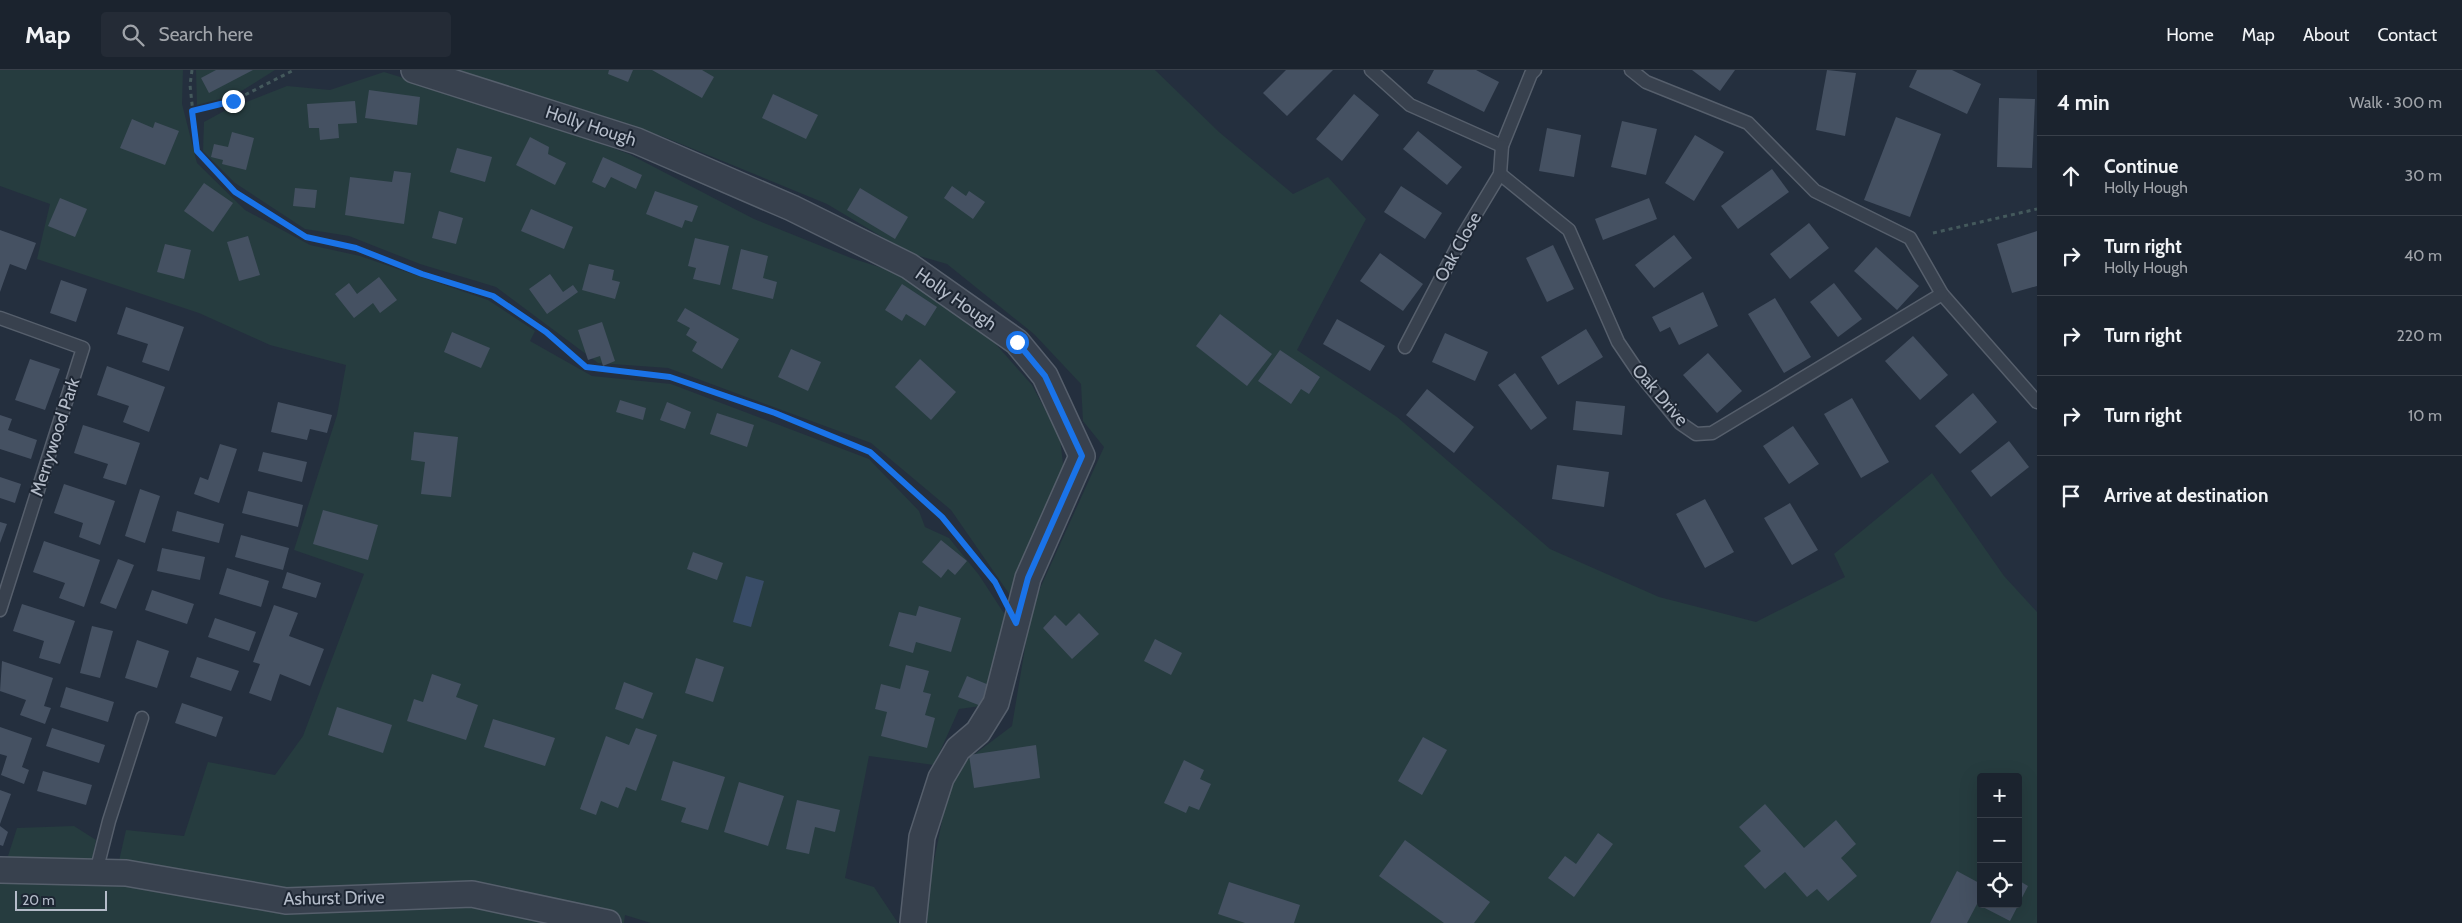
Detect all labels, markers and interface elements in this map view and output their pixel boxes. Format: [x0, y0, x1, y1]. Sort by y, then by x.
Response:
search box [101, 12, 451, 57]
text: Map [25, 20, 71, 49]
icon: search [119, 21, 147, 49]
text: Search here [159, 23, 253, 46]
text: Home [2166, 24, 2214, 46]
text: Map [2242, 24, 2275, 46]
text: About [2303, 24, 2349, 46]
text: Contact [2377, 24, 2437, 46]
route end [222, 90, 245, 113]
text: 4 min [2057, 90, 2110, 115]
text: Walk · 300 m [2349, 93, 2442, 112]
street label: Holly Hough [543, 101, 639, 151]
text: Continue [2104, 155, 2178, 178]
icon: ahead [2057, 162, 2085, 190]
text: 30 m [2405, 166, 2442, 185]
text: Holly Hough [2104, 178, 2188, 197]
street label: Oak Close [1430, 208, 1486, 286]
text: Turn right [2104, 235, 2182, 258]
icon: right [2057, 242, 2085, 270]
text: 40 m [2404, 246, 2442, 265]
text: Holly Hough [2104, 258, 2188, 277]
street label: Holly Hough [911, 263, 1001, 335]
icon: right [2057, 322, 2085, 350]
text: Turn right [2104, 324, 2182, 347]
text: 220 m [2396, 326, 2442, 345]
route start [1006, 331, 1029, 354]
street label: Oak Drive [1627, 360, 1693, 430]
street label: Merrywood Park [25, 374, 85, 499]
icon: right [2057, 402, 2085, 430]
text: Turn right [2104, 404, 2182, 427]
text: 10 m [2408, 406, 2442, 425]
icon: arrive [2057, 482, 2085, 510]
text: Arrive at destination [2104, 484, 2268, 507]
map controls [1977, 773, 2022, 908]
button: + [1977, 773, 2022, 818]
button: − [1977, 818, 2022, 863]
button: locate [1977, 863, 2022, 908]
street label: Ashurst Drive [283, 886, 385, 910]
scale bar [15, 888, 108, 911]
text: 20 m [22, 891, 55, 909]

